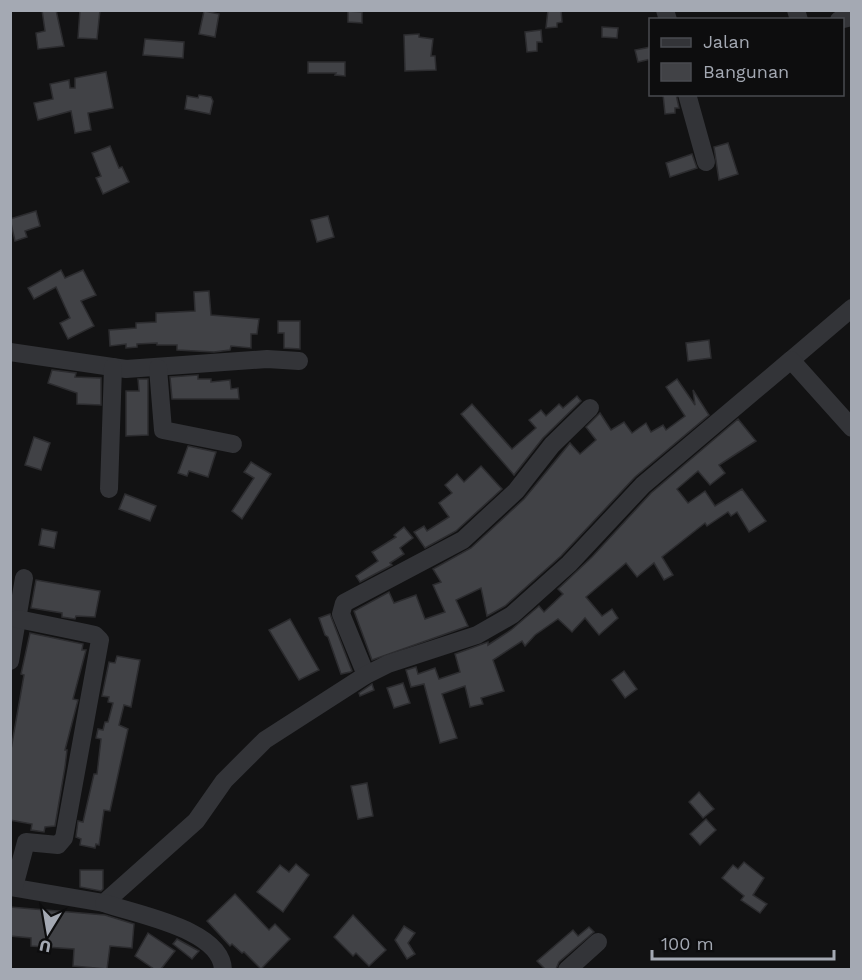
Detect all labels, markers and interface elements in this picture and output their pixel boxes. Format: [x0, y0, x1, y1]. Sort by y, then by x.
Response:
legend [649, 18, 844, 96]
text: Jalan [703, 31, 750, 52]
text: Bangunan [703, 61, 789, 82]
north arrow [18, 902, 78, 962]
scale bar [652, 923, 834, 961]
text: 100 m [661, 933, 714, 954]
text: U [38, 936, 53, 957]

